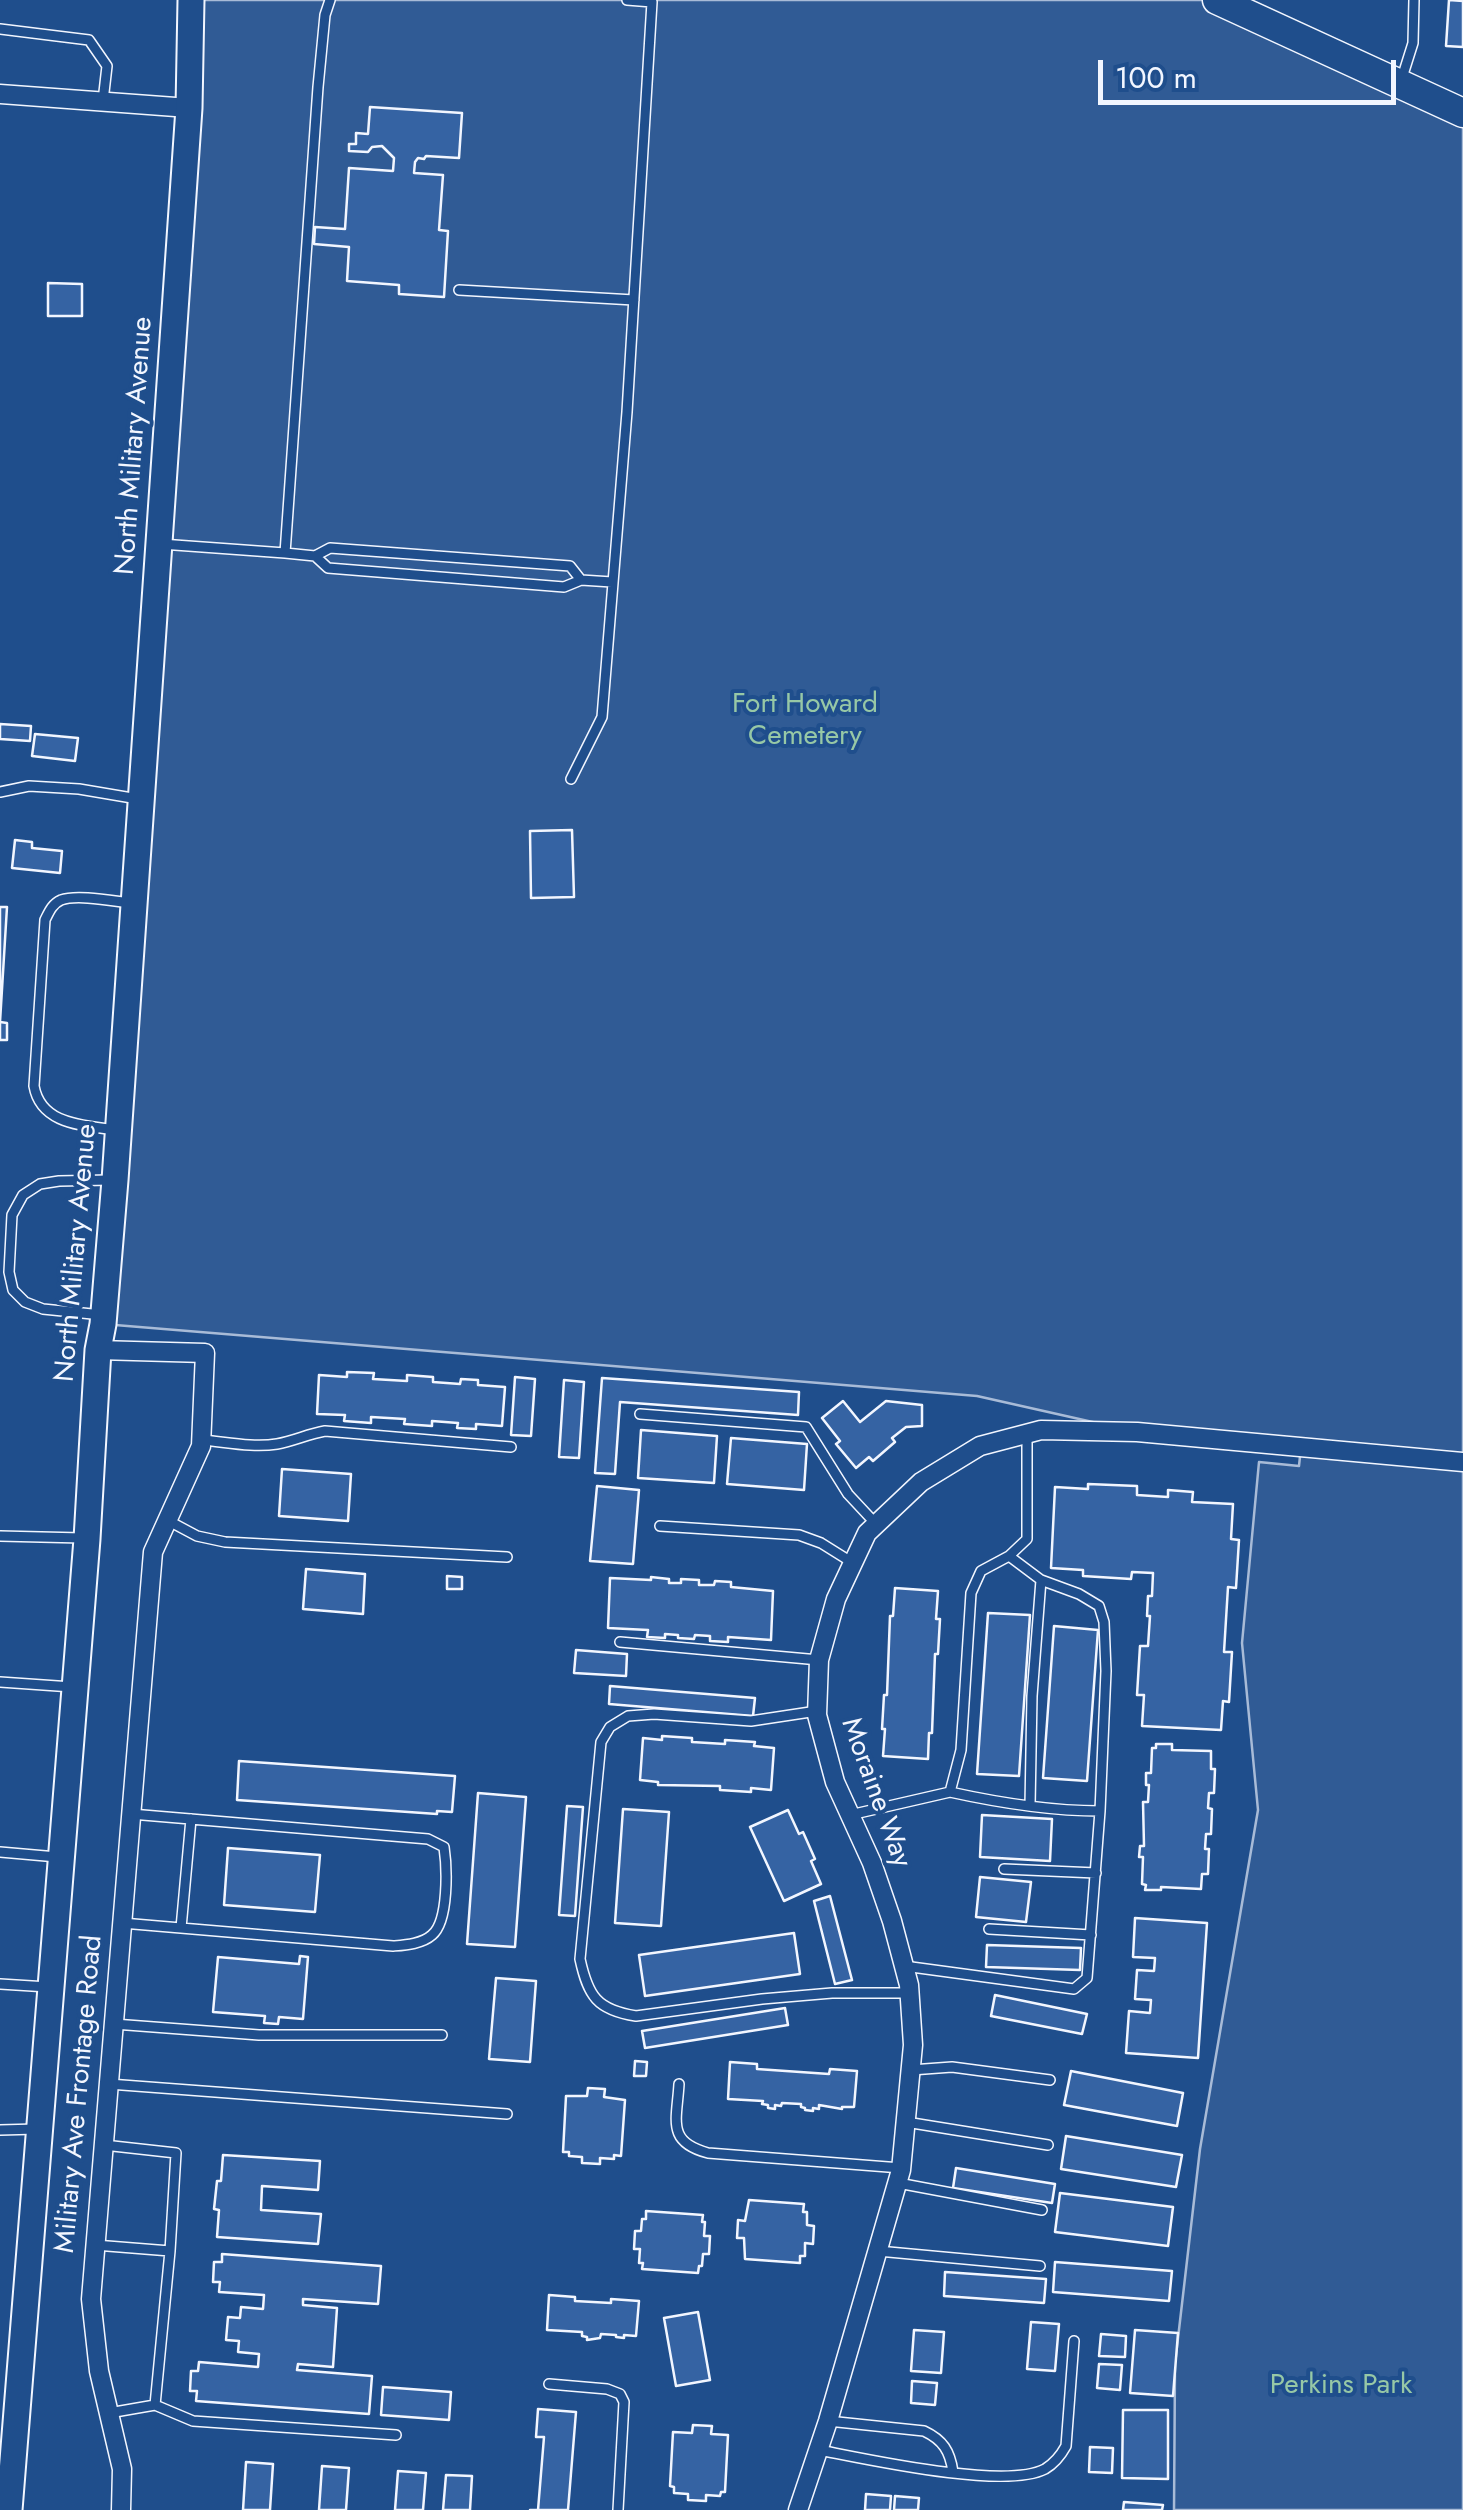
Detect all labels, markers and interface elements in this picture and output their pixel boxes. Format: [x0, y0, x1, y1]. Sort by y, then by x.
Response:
scale bar [1103, 40, 1400, 102]
text: 100 m [1115, 56, 1197, 99]
street label: North Military Avenue [109, 316, 161, 576]
park label: Fort Howard Cemetery [732, 688, 878, 754]
street label: North Military Avenue [49, 1123, 105, 1383]
street label: Moraine Way [832, 1714, 918, 1872]
street label: Military Ave Frontage Road [49, 1934, 111, 2254]
park label: Perkins Park [1270, 2369, 1412, 2403]

